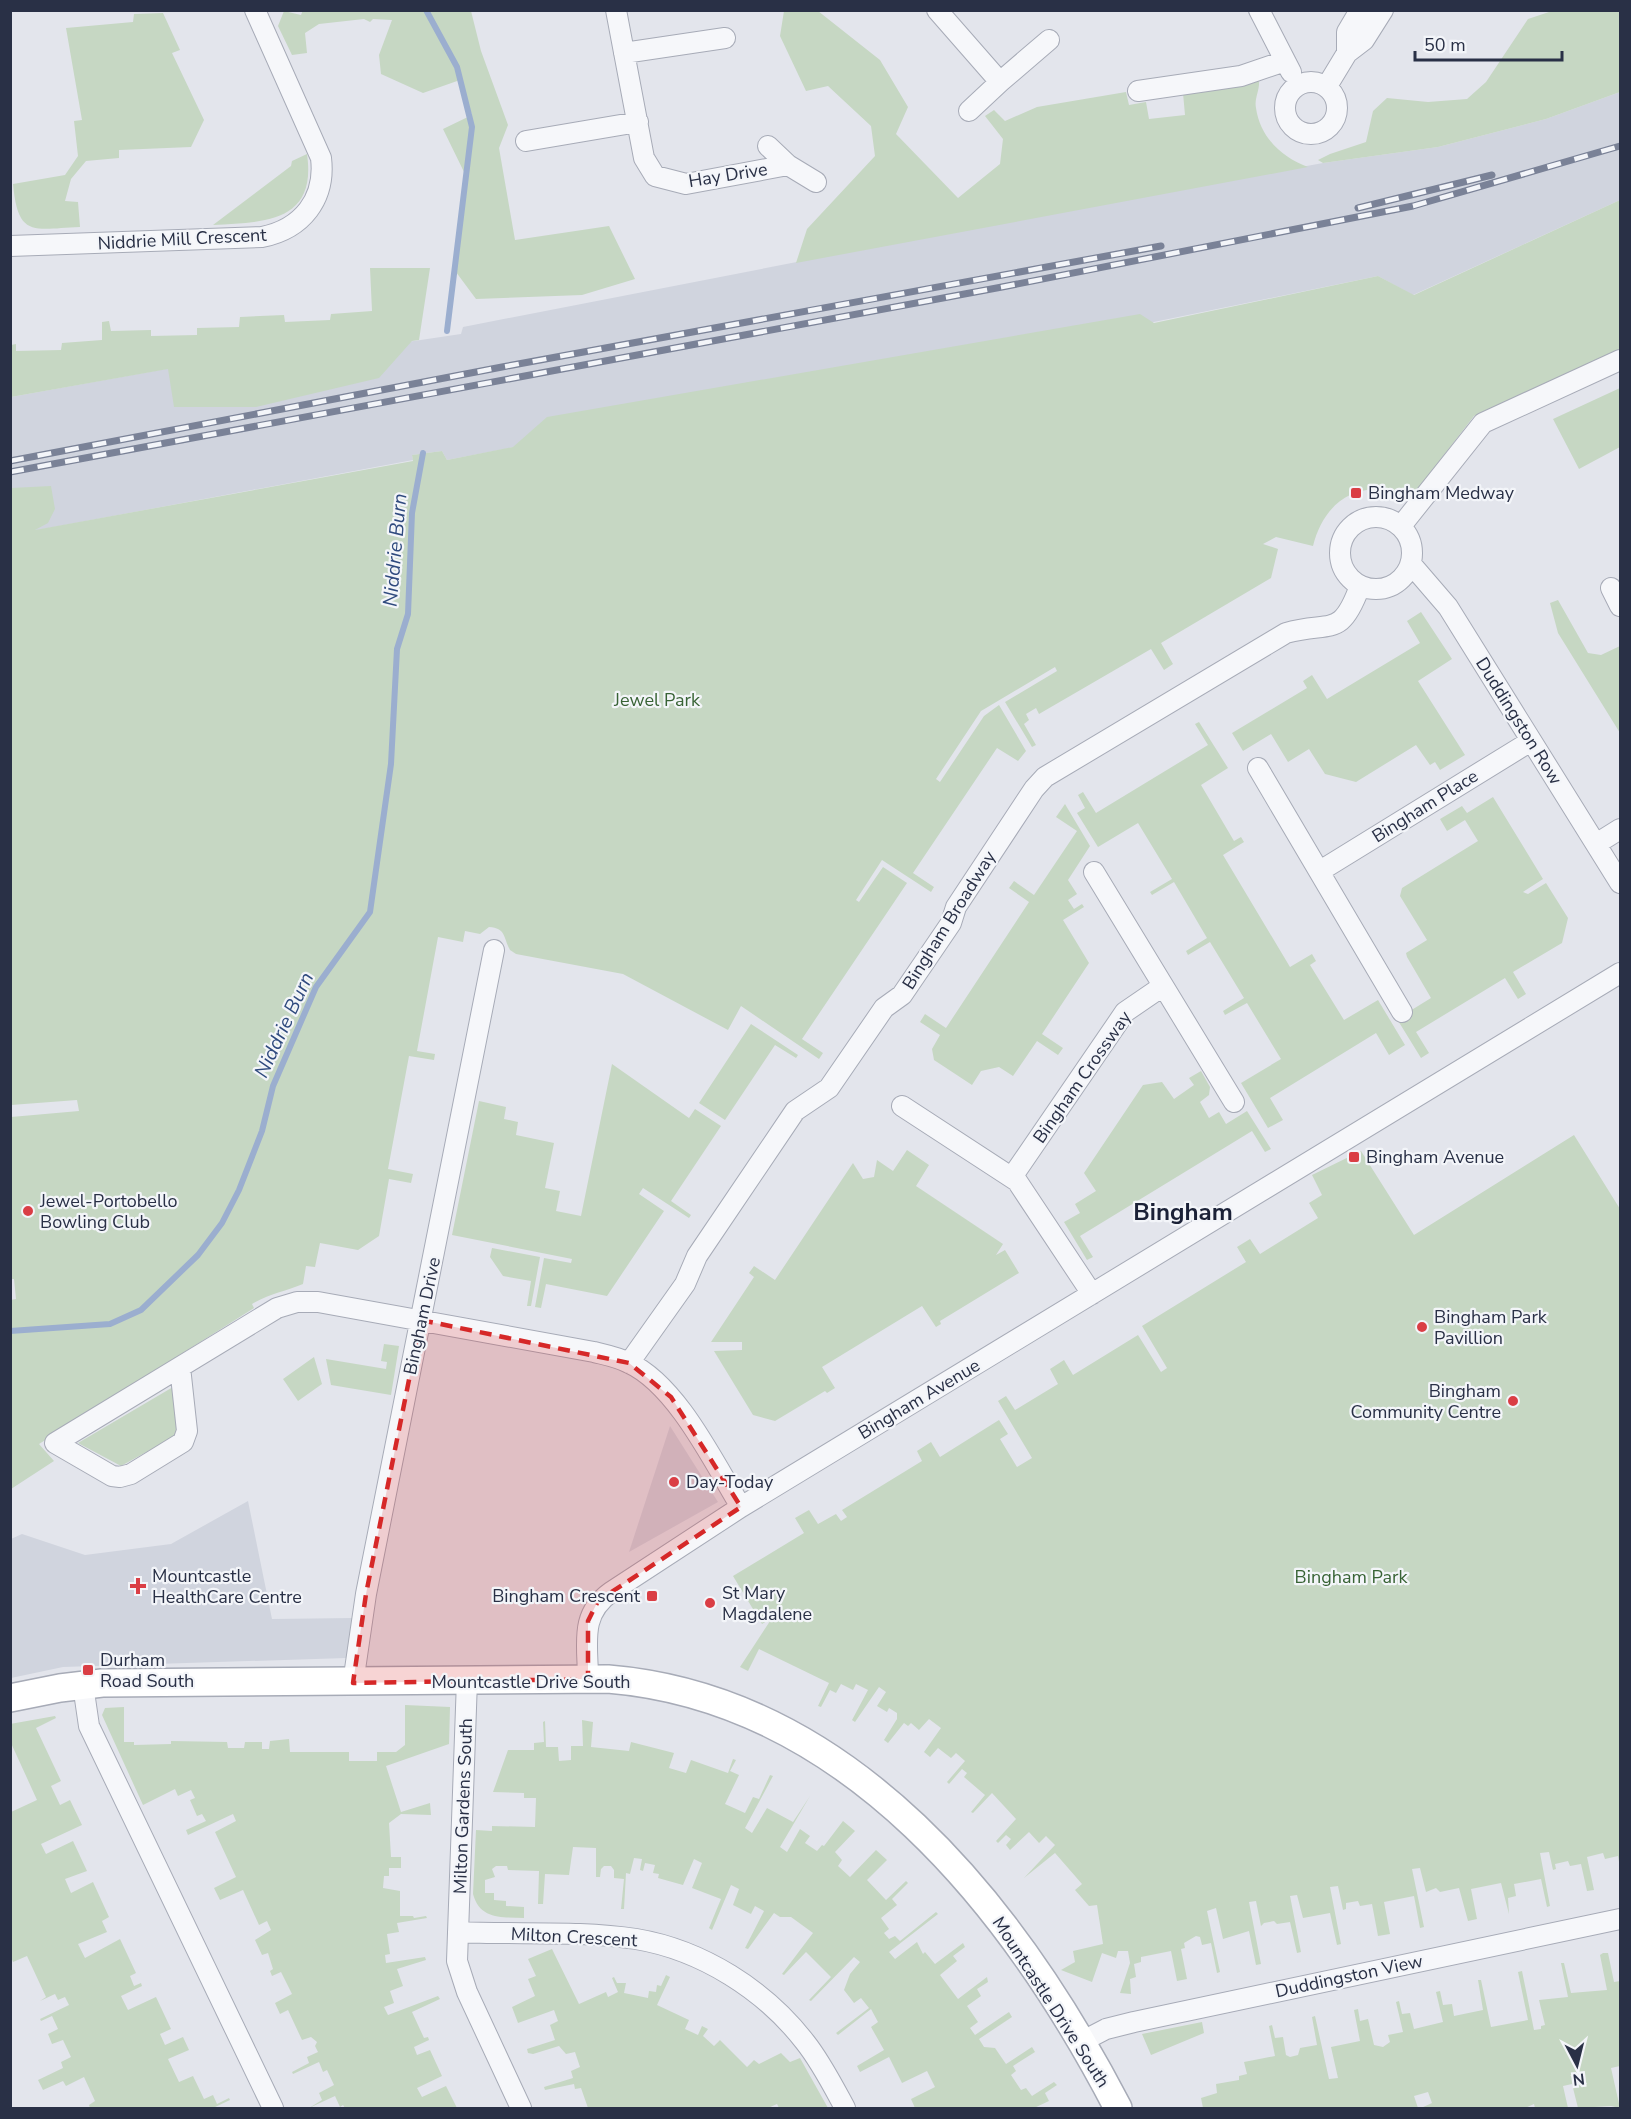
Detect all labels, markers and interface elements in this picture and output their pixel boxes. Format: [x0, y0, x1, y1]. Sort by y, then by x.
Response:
scale bar [1415, 24, 1562, 62]
text: 50 m [1424, 33, 1466, 57]
street label: Hay Drive [687, 157, 769, 193]
street label: Niddrie Mill Crescent [97, 223, 268, 255]
place label: Bingham Medway [1368, 481, 1515, 505]
marker: Bingham Medway [1349, 486, 1363, 500]
water label: Niddrie Burn [377, 492, 413, 608]
street label: Duddingston Row [1470, 653, 1568, 789]
park label: Jewel Park [613, 688, 701, 712]
street label: Bingham Place [1367, 764, 1483, 848]
street label: Bingham Broadway [897, 846, 1002, 994]
water label: Niddrie Burn [248, 968, 320, 1082]
street label: Bingham Crossway [1027, 1006, 1137, 1148]
place label: Bingham Avenue [1366, 1145, 1504, 1169]
marker: Bingham Avenue [1347, 1150, 1361, 1164]
place label: Jewel-Portobello Bowling Club [39, 1189, 177, 1234]
district label: Bingham [1133, 1196, 1233, 1228]
marker: Jewel-Portobello Bowling Club [21, 1204, 35, 1218]
street label: Bingham Drive [398, 1255, 446, 1377]
place label: Bingham Park Pavillion [1434, 1305, 1548, 1350]
marker: Bingham Park Pavillion [1415, 1320, 1429, 1334]
street label: Bingham Avenue [854, 1353, 984, 1445]
place label: Bingham Community Centre [1350, 1379, 1501, 1424]
marker: Bingham Community Centre [1506, 1394, 1520, 1408]
place label: Day-Today [686, 1470, 774, 1494]
marker: Day-Today [667, 1475, 681, 1489]
place label: Mountcastle HealthCare Centre [152, 1564, 302, 1609]
park label: Bingham Park [1295, 1565, 1408, 1589]
marker: Mountcastle HealthCare Centre [129, 1577, 147, 1595]
place label: St Mary Magdalene [722, 1581, 812, 1626]
place label: Bingham Crescent [492, 1584, 641, 1608]
marker: Bingham Crescent [645, 1589, 659, 1603]
marker: St Mary Magdalene [703, 1596, 717, 1610]
place label: Durham Road South [100, 1648, 194, 1693]
marker: Durham Road South [81, 1663, 95, 1677]
street label: Mountcastle Drive South [431, 1670, 631, 1694]
street label: Milton Gardens South [448, 1718, 478, 1894]
street label: Mountcastle Drive South [987, 1912, 1115, 2092]
street label: Milton Crescent [510, 1922, 639, 1952]
street label: Duddingston View [1273, 1949, 1425, 2003]
north arrow [1547, 2035, 1607, 2095]
text: N [1571, 2067, 1586, 2091]

